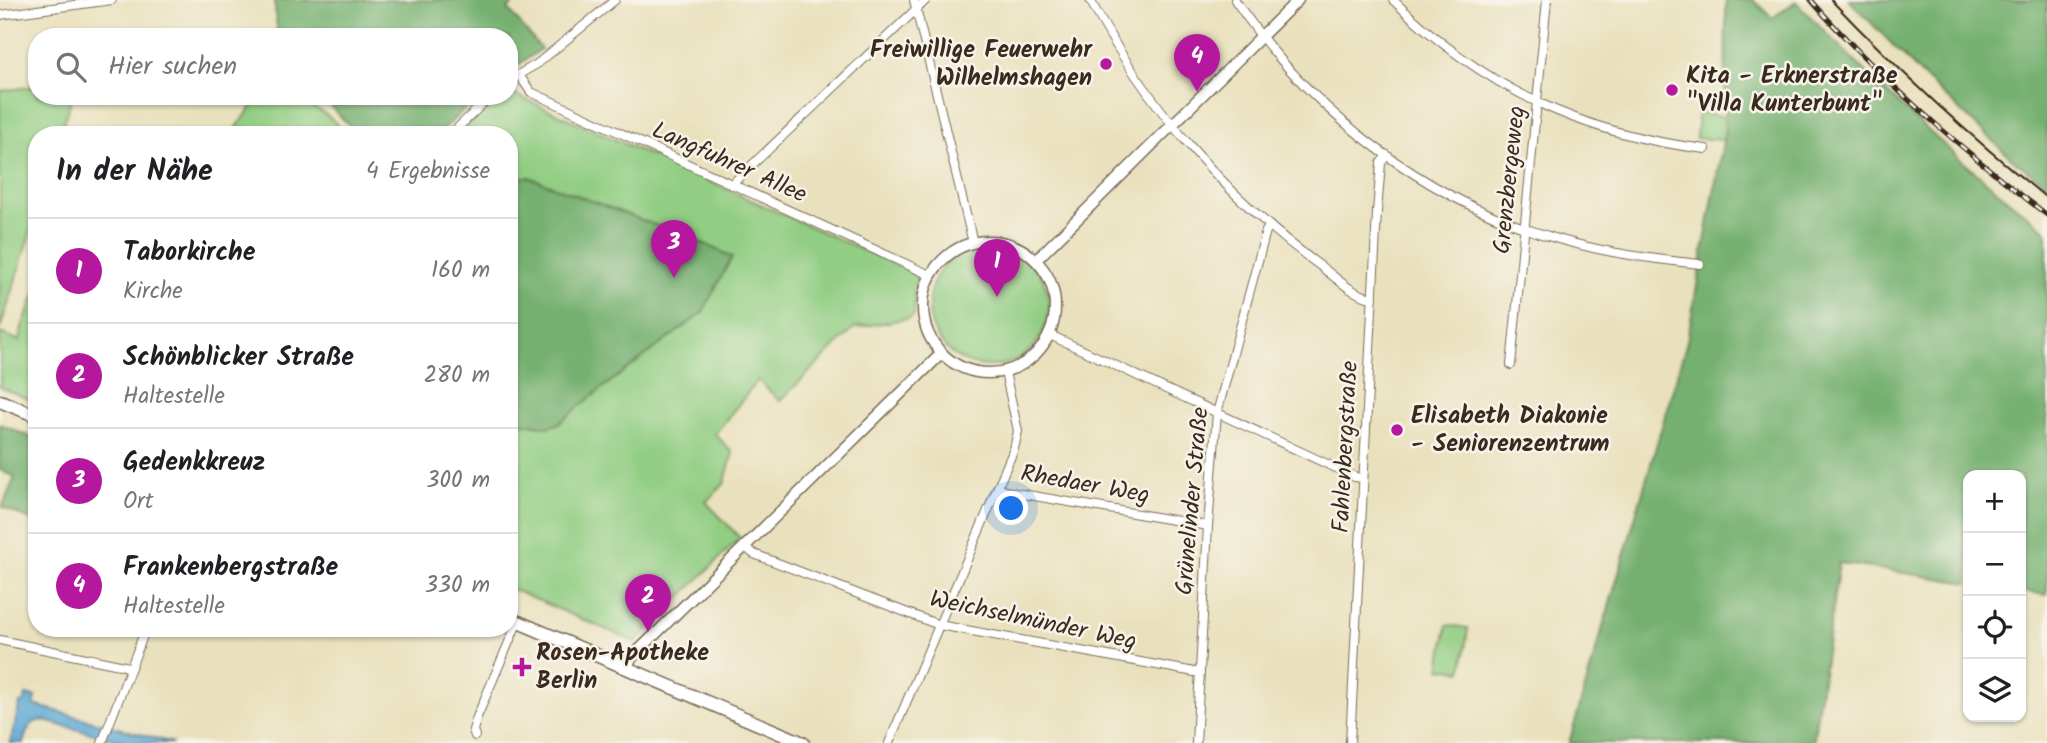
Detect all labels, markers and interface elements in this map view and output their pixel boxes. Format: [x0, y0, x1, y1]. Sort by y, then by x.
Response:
search box [28, 28, 518, 105]
place label: Freiwillige Feuerwehr Wilhelmshagen [870, 31, 1093, 98]
pin: 4 [1174, 34, 1220, 92]
text: Hier suchen [108, 46, 237, 88]
icon: search [52, 48, 90, 86]
marker: Freiwillige Feuerwehr Wilhelmshagen [1098, 56, 1114, 72]
place label: Kita - Erknerstraße "Villa Kunterbunt" [1686, 57, 1898, 124]
marker: Kita - Erknerstraße "Villa Kunterbunt" [1664, 82, 1680, 98]
street label: Grenzbergeweg [1483, 104, 1537, 256]
street label: Langfuhrer Allee [645, 111, 813, 215]
text: In der Nähe [56, 148, 213, 196]
text: 4 Ergebnisse [366, 154, 490, 190]
pin: 3 [651, 220, 697, 278]
text: Taborkirche [123, 232, 255, 274]
pin: 1 [974, 239, 1020, 297]
text: 1 [76, 253, 82, 289]
text: 160 m [431, 253, 490, 289]
text: Kirche [123, 274, 183, 310]
text: Schönblicker Straße [123, 337, 354, 379]
text: 2 [72, 358, 86, 394]
text: 280 m [424, 358, 490, 394]
street label: Fahlenbergstraße [1322, 360, 1370, 534]
text: Haltestelle [123, 379, 225, 415]
place label: Elisabeth Diakonie - Seniorenzentrum [1411, 397, 1609, 464]
street label: Grünelinder Straße [1165, 405, 1221, 597]
marker: Elisabeth Diakonie - Seniorenzentrum [1389, 422, 1405, 438]
text: Gedenkkreuz [123, 442, 265, 484]
street label: Rhedaer Weg [1017, 454, 1153, 516]
text: 3 [73, 463, 85, 499]
text: 300 m [426, 463, 490, 499]
map controls [1963, 470, 2026, 722]
button: + [1963, 470, 2026, 533]
text: Ort [123, 484, 154, 520]
your location [994, 491, 1028, 525]
button: − [1963, 533, 2026, 596]
text: Frankenbergstraße [123, 547, 338, 589]
text: 4 [73, 568, 85, 604]
text: 330 m [425, 568, 490, 604]
pin: 2 [625, 574, 671, 632]
street label: Weichselmünder Weg [926, 580, 1140, 662]
text: Haltestelle [123, 589, 225, 625]
button: locate [1963, 596, 2026, 659]
place label: Rosen-Apotheke Berlin [536, 634, 709, 701]
marker: Rosen-Apotheke Berlin [514, 659, 530, 675]
button: layers [1963, 659, 2026, 722]

